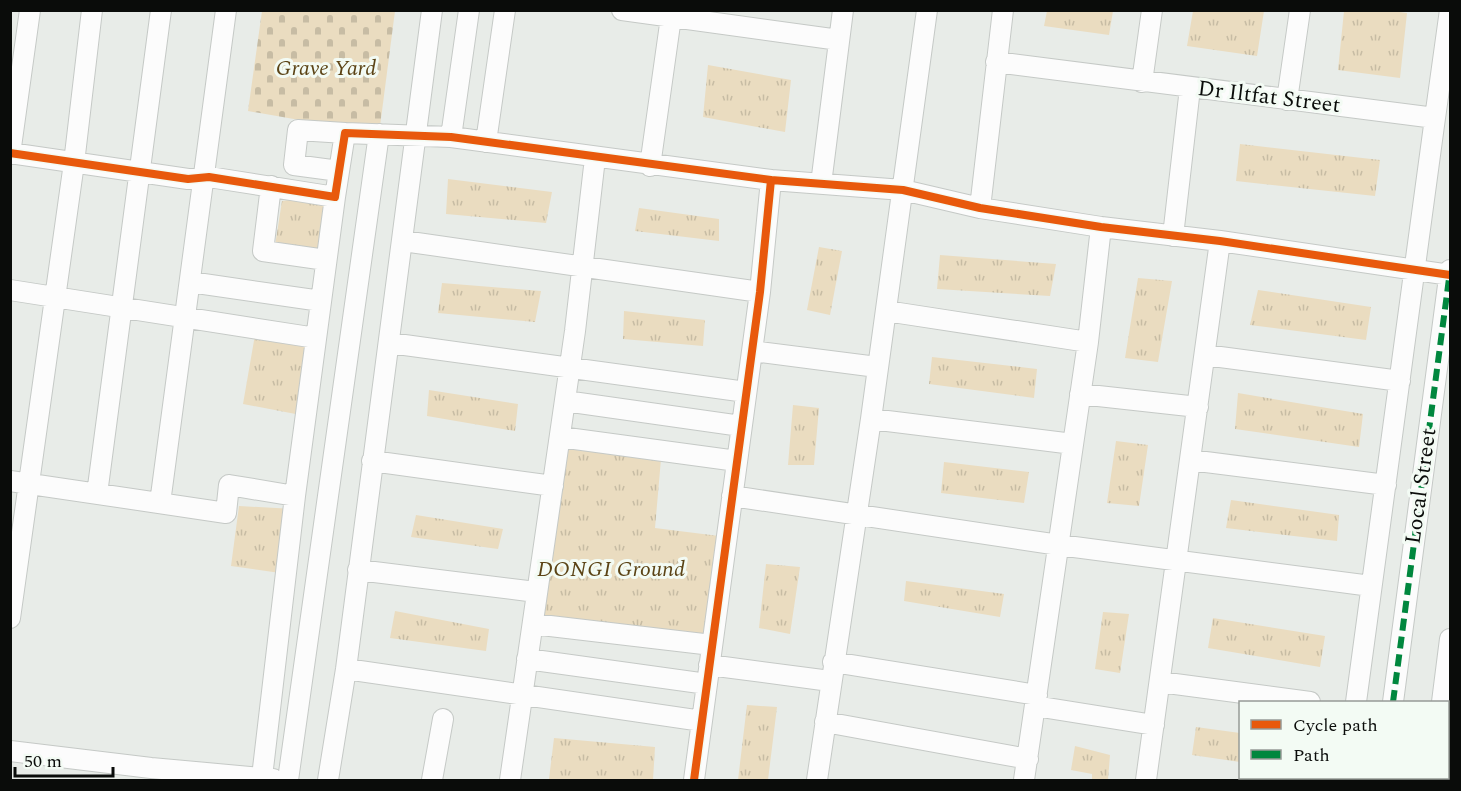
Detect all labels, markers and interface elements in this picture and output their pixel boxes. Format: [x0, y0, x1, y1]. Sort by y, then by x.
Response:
park label: Grave Yard [276, 52, 376, 85]
street label: Dr Iltfat Street [1196, 72, 1342, 122]
street label: Local Street [1397, 426, 1445, 546]
park label: DONGI Ground [537, 553, 685, 586]
legend [1239, 701, 1449, 779]
text: Cycle path [1293, 712, 1378, 739]
scale bar [15, 740, 112, 778]
text: Path [1293, 742, 1330, 769]
text: 50 m [24, 748, 62, 775]

